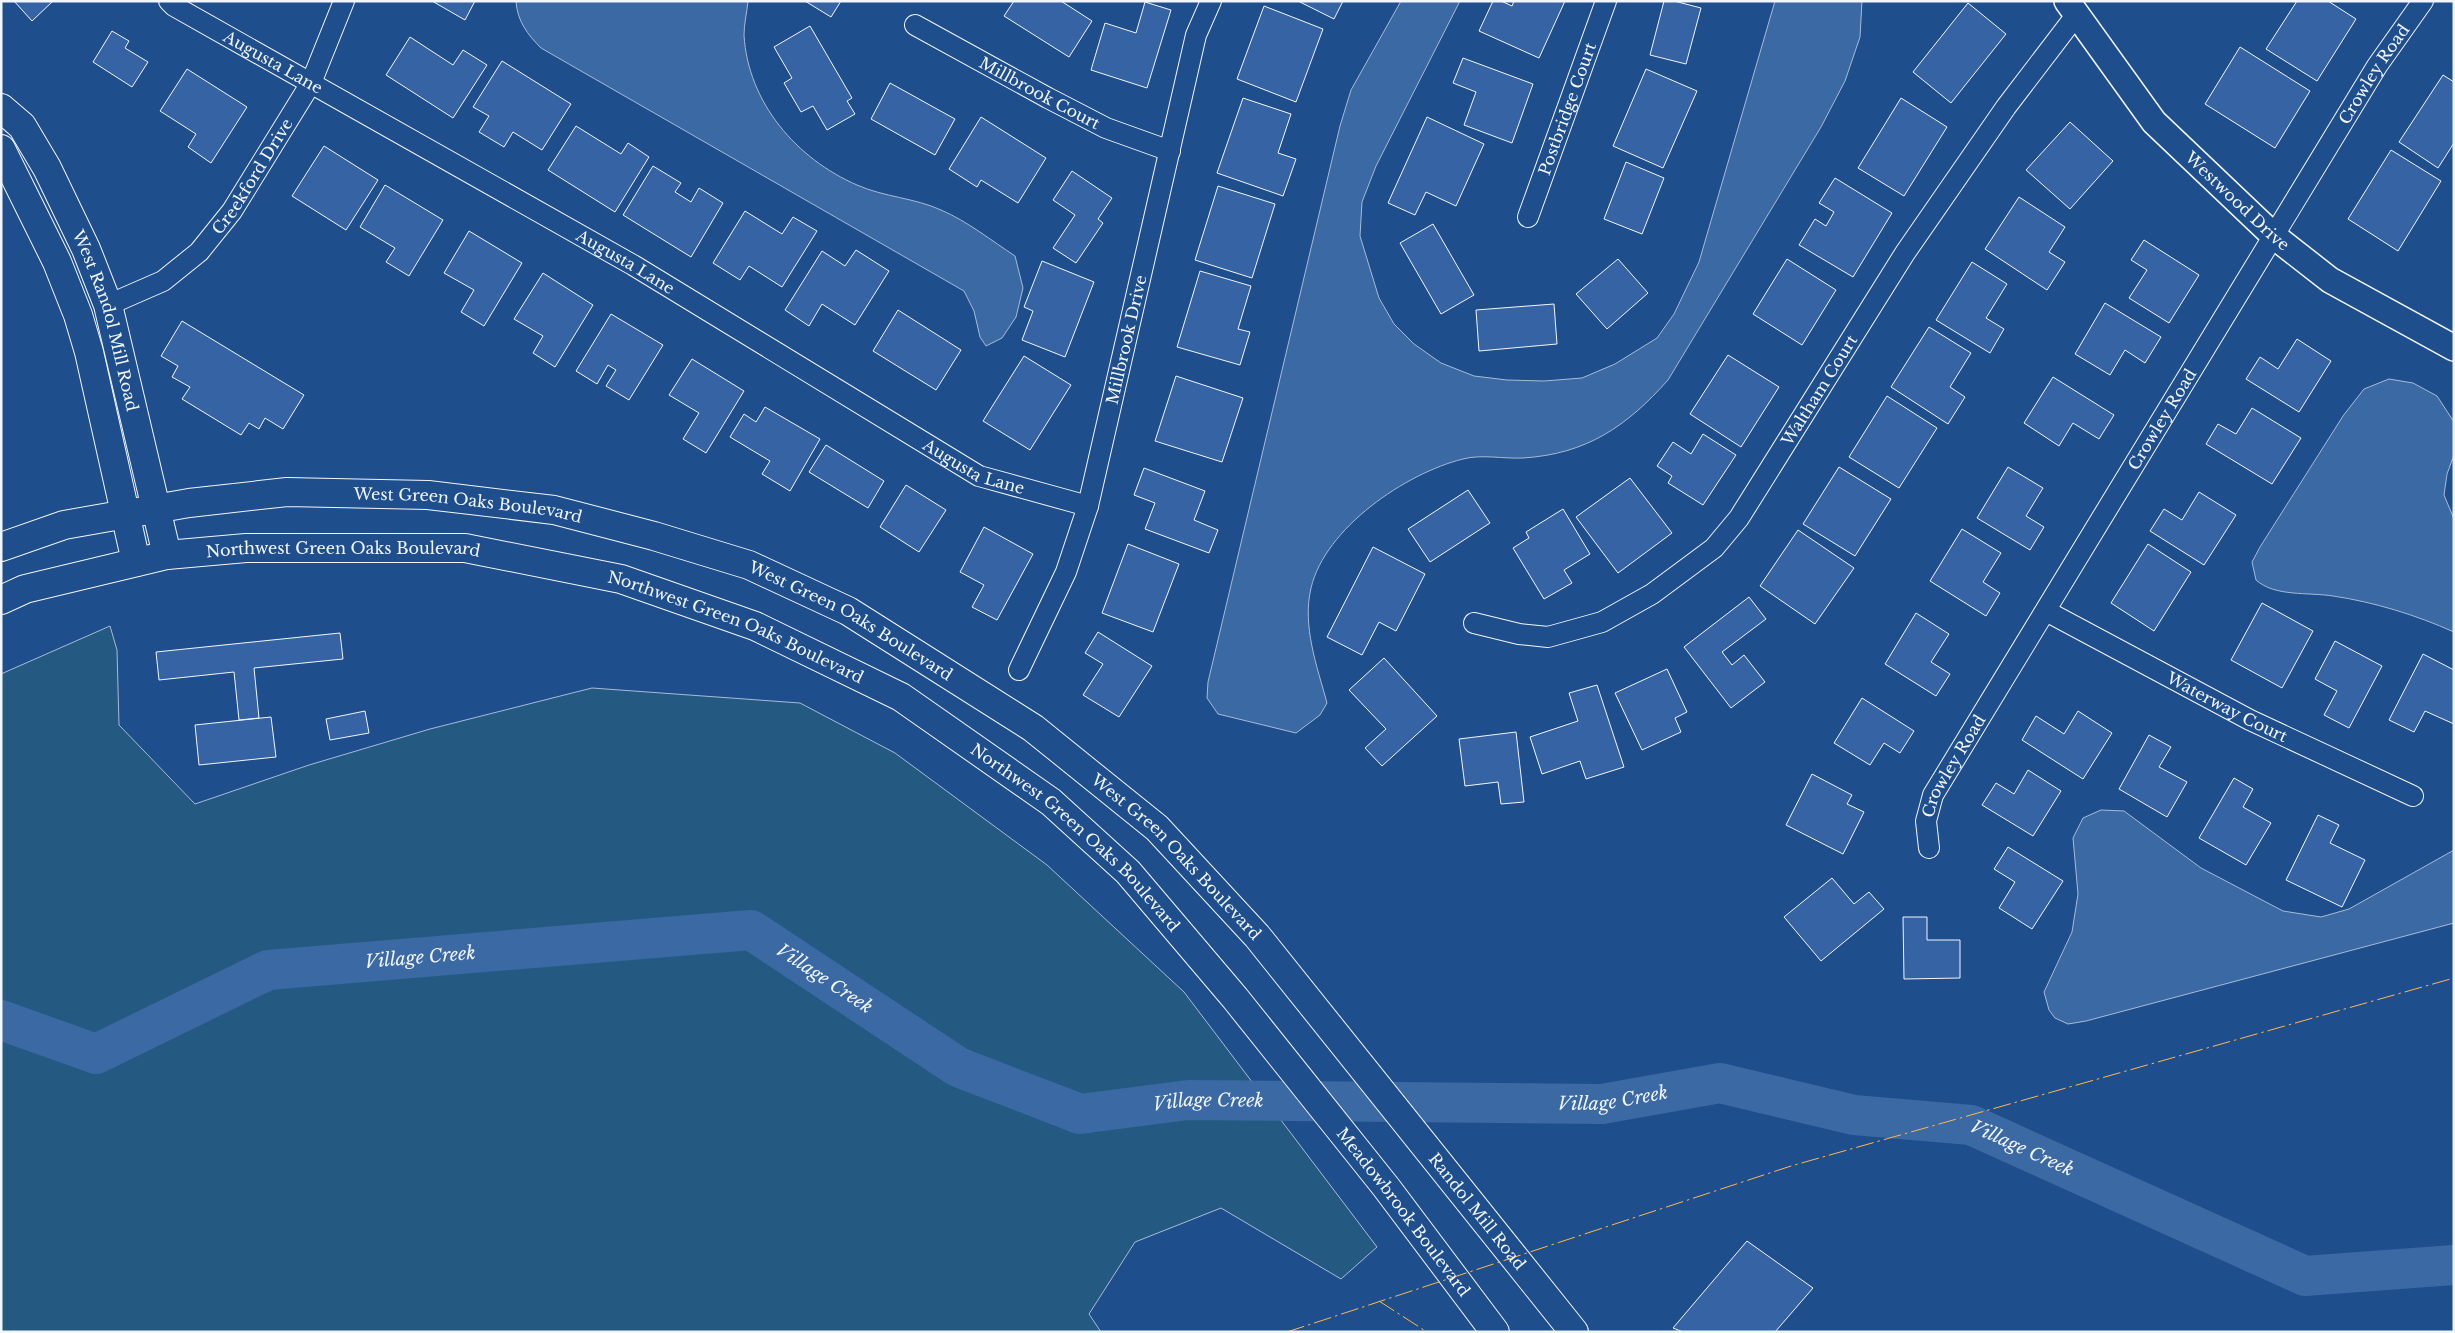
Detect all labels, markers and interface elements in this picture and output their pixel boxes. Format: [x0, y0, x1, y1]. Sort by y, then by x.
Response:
street label: Crowley Road [2334, 20, 2414, 128]
street label: Augusta Lane [219, 26, 326, 98]
street label: Postbridge Court [1534, 40, 1600, 178]
street label: Millbrook Court [976, 52, 1104, 133]
street label: Creekford Drive [207, 115, 297, 238]
street label: Westwood Drive [2181, 147, 2294, 255]
street label: Augusta Lane [572, 225, 678, 298]
street label: West Randol Mill Road [68, 226, 143, 413]
street label: Millbrook Drive [1102, 273, 1151, 406]
street label: Waltham Court [1776, 331, 1861, 450]
street label: Crowley Road [2123, 365, 2200, 474]
street label: Augusta Lane [919, 434, 1027, 498]
street label: West Green Oaks Boulevard [352, 483, 585, 527]
street label: Northwest Green Oaks Boulevard [205, 538, 482, 561]
street label: West Green Oaks Boulevard [745, 556, 957, 685]
street label: Northwest Green Oaks Boulevard [606, 567, 867, 687]
street label: Waterway Court [2162, 667, 2291, 746]
street label: Crowley Road [1917, 711, 1990, 819]
street label: Northwest Green Oaks Boulevard [967, 739, 1184, 936]
street label: West Green Oaks Boulevard [1087, 769, 1266, 944]
water label: Village Creek [772, 939, 877, 1018]
water label: Village Creek [364, 942, 476, 973]
water label: Village Creek [1558, 1081, 1670, 1116]
water label: Village Creek [1152, 1089, 1264, 1115]
water label: Village Creek [1967, 1115, 2077, 1181]
street label: Meadowbrook Boulevard [1333, 1124, 1475, 1300]
street label: Randol Mill Road [1425, 1149, 1530, 1274]

